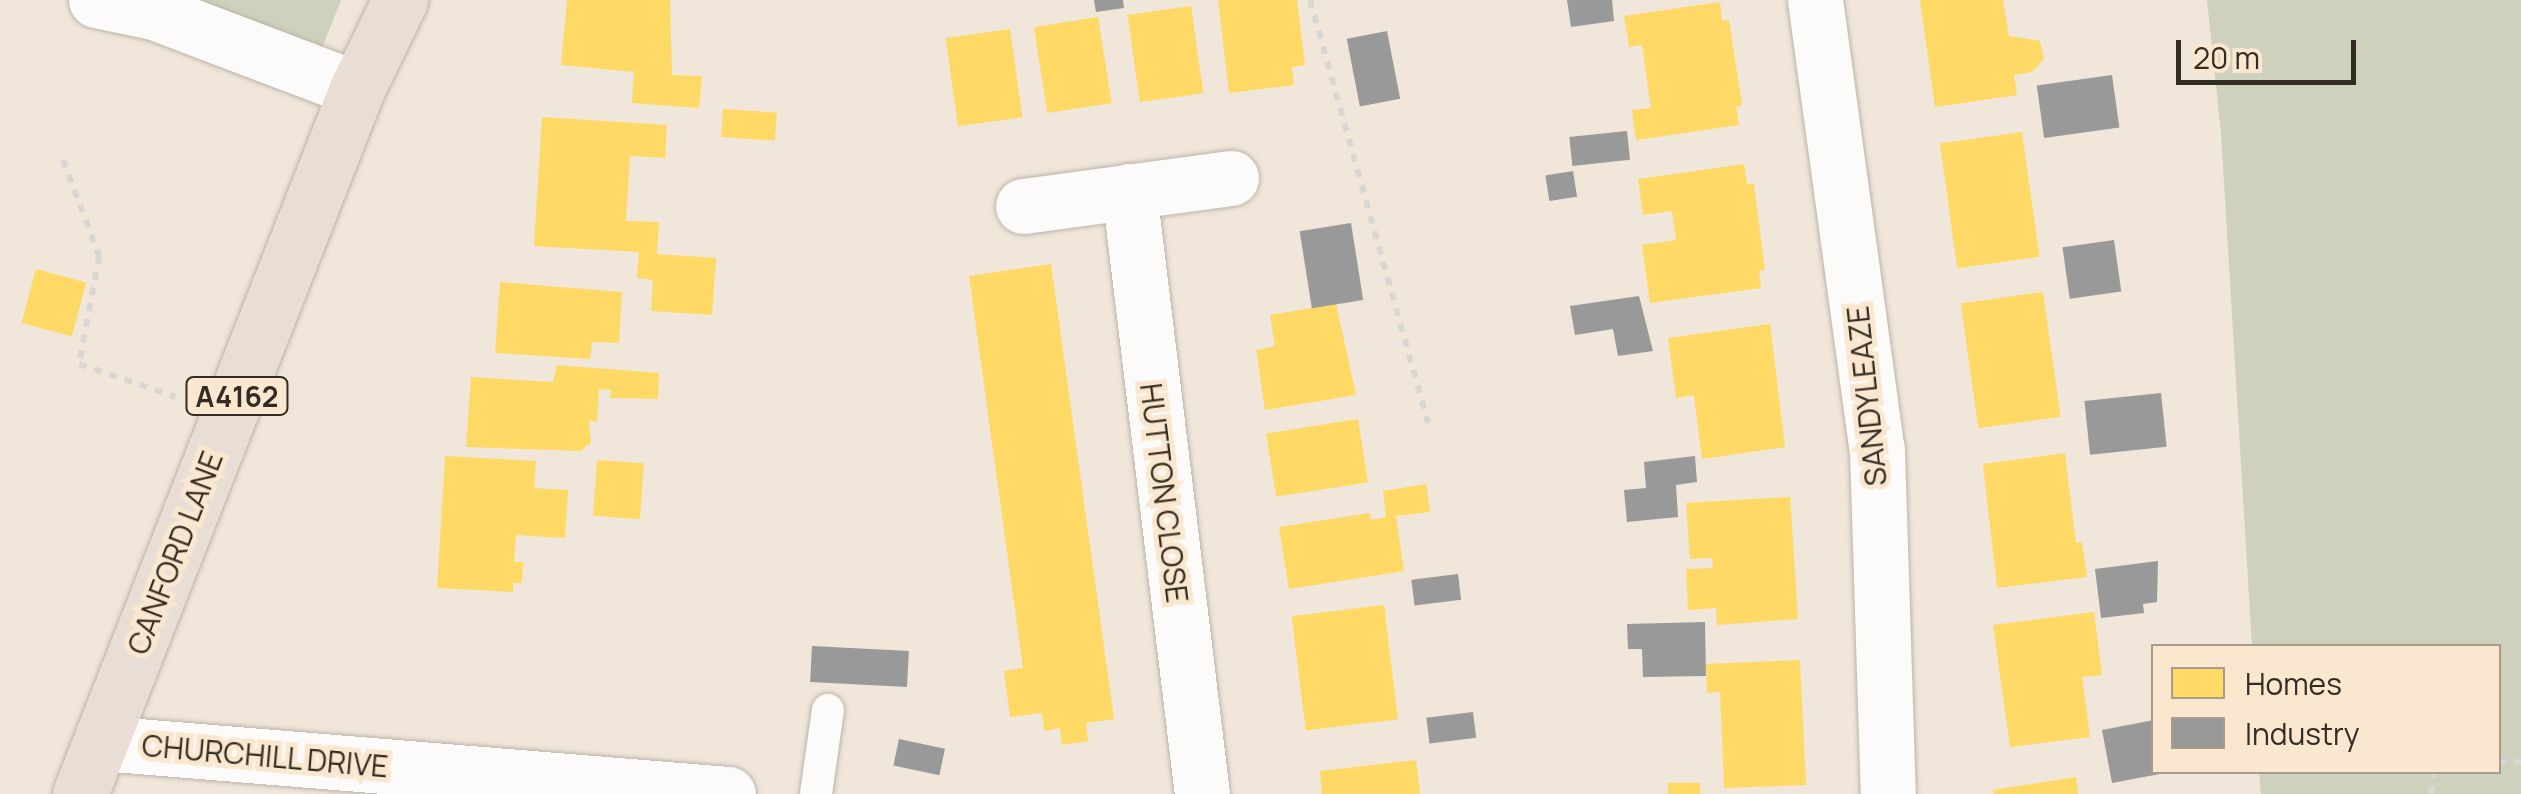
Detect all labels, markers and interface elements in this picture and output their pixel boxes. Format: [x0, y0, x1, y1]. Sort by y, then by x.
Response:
scale bar [2181, 20, 2361, 82]
text: 20 m [2193, 37, 2260, 78]
street label: SANDYLEAZE [1840, 304, 1894, 488]
road number: A4162 [184, 373, 290, 419]
street label: HUTTON CLOSE [1133, 381, 1195, 605]
street label: CANFORD LANE [120, 447, 230, 659]
legend [2151, 644, 2501, 774]
text: Homes [2245, 663, 2342, 704]
text: Industry [2245, 713, 2360, 754]
street label: CHURCHILL DRIVE [140, 727, 390, 785]

